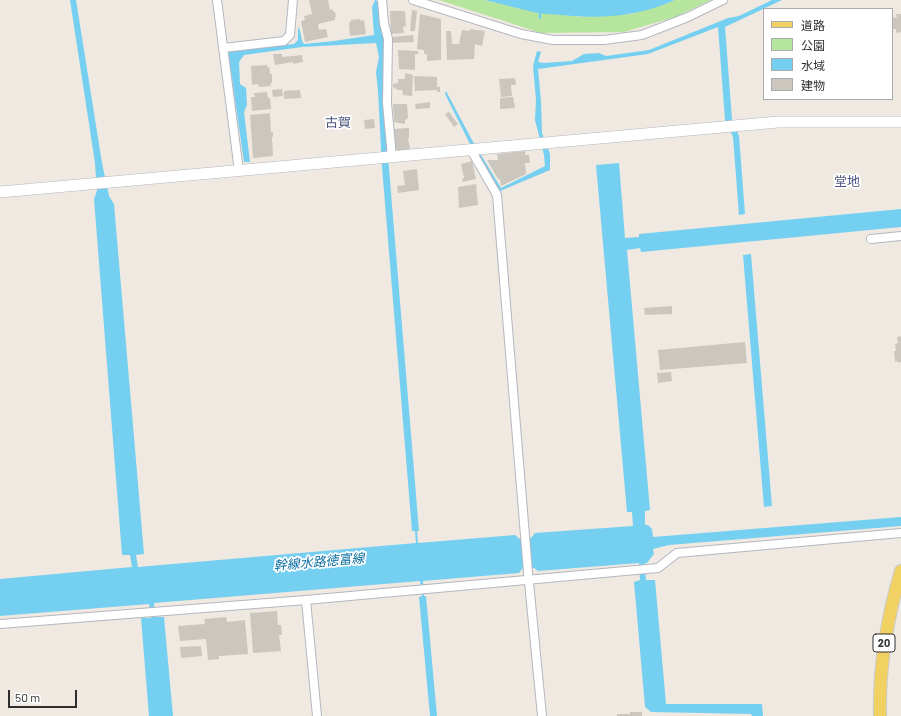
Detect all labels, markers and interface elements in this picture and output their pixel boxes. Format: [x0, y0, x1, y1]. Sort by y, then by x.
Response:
legend [763, 8, 893, 100]
text: 道路 [801, 18, 825, 32]
text: 公園 [801, 38, 825, 52]
text: 水域 [801, 58, 825, 72]
text: 建物 [801, 78, 825, 92]
district label: 古賀 [325, 115, 351, 131]
district label: 堂地 [834, 174, 860, 190]
water label: 幹線水路徳富線 [273, 550, 365, 574]
road number: 20 [873, 634, 895, 652]
scale bar [10, 682, 79, 708]
text: 50 m [15, 690, 40, 704]

